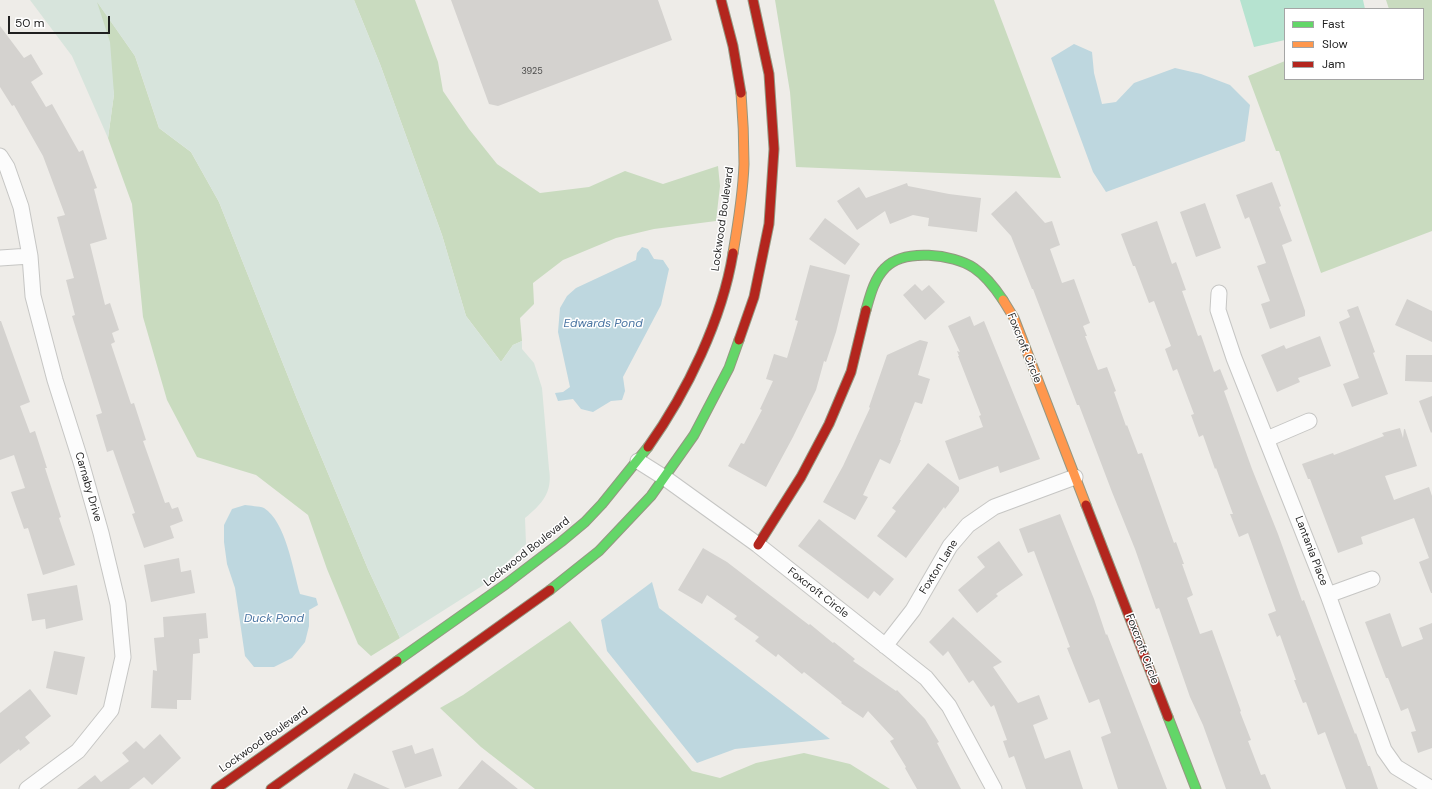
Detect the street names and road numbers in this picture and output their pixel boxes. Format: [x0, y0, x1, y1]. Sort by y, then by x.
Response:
street label: Lockwood Boulevard [709, 166, 737, 272]
street label: Foxcroft Circle [1004, 311, 1044, 385]
street label: Carnaby Drive [72, 451, 104, 523]
street label: Lockwood Boulevard [481, 514, 573, 590]
street label: Lantania Place [1292, 514, 1330, 588]
street label: Foxton Lane [917, 537, 961, 597]
street label: Foxcroft Circle [785, 565, 851, 621]
street label: Foxcroft Circle [1123, 612, 1161, 686]
street label: Lockwood Boulevard [217, 704, 311, 776]

